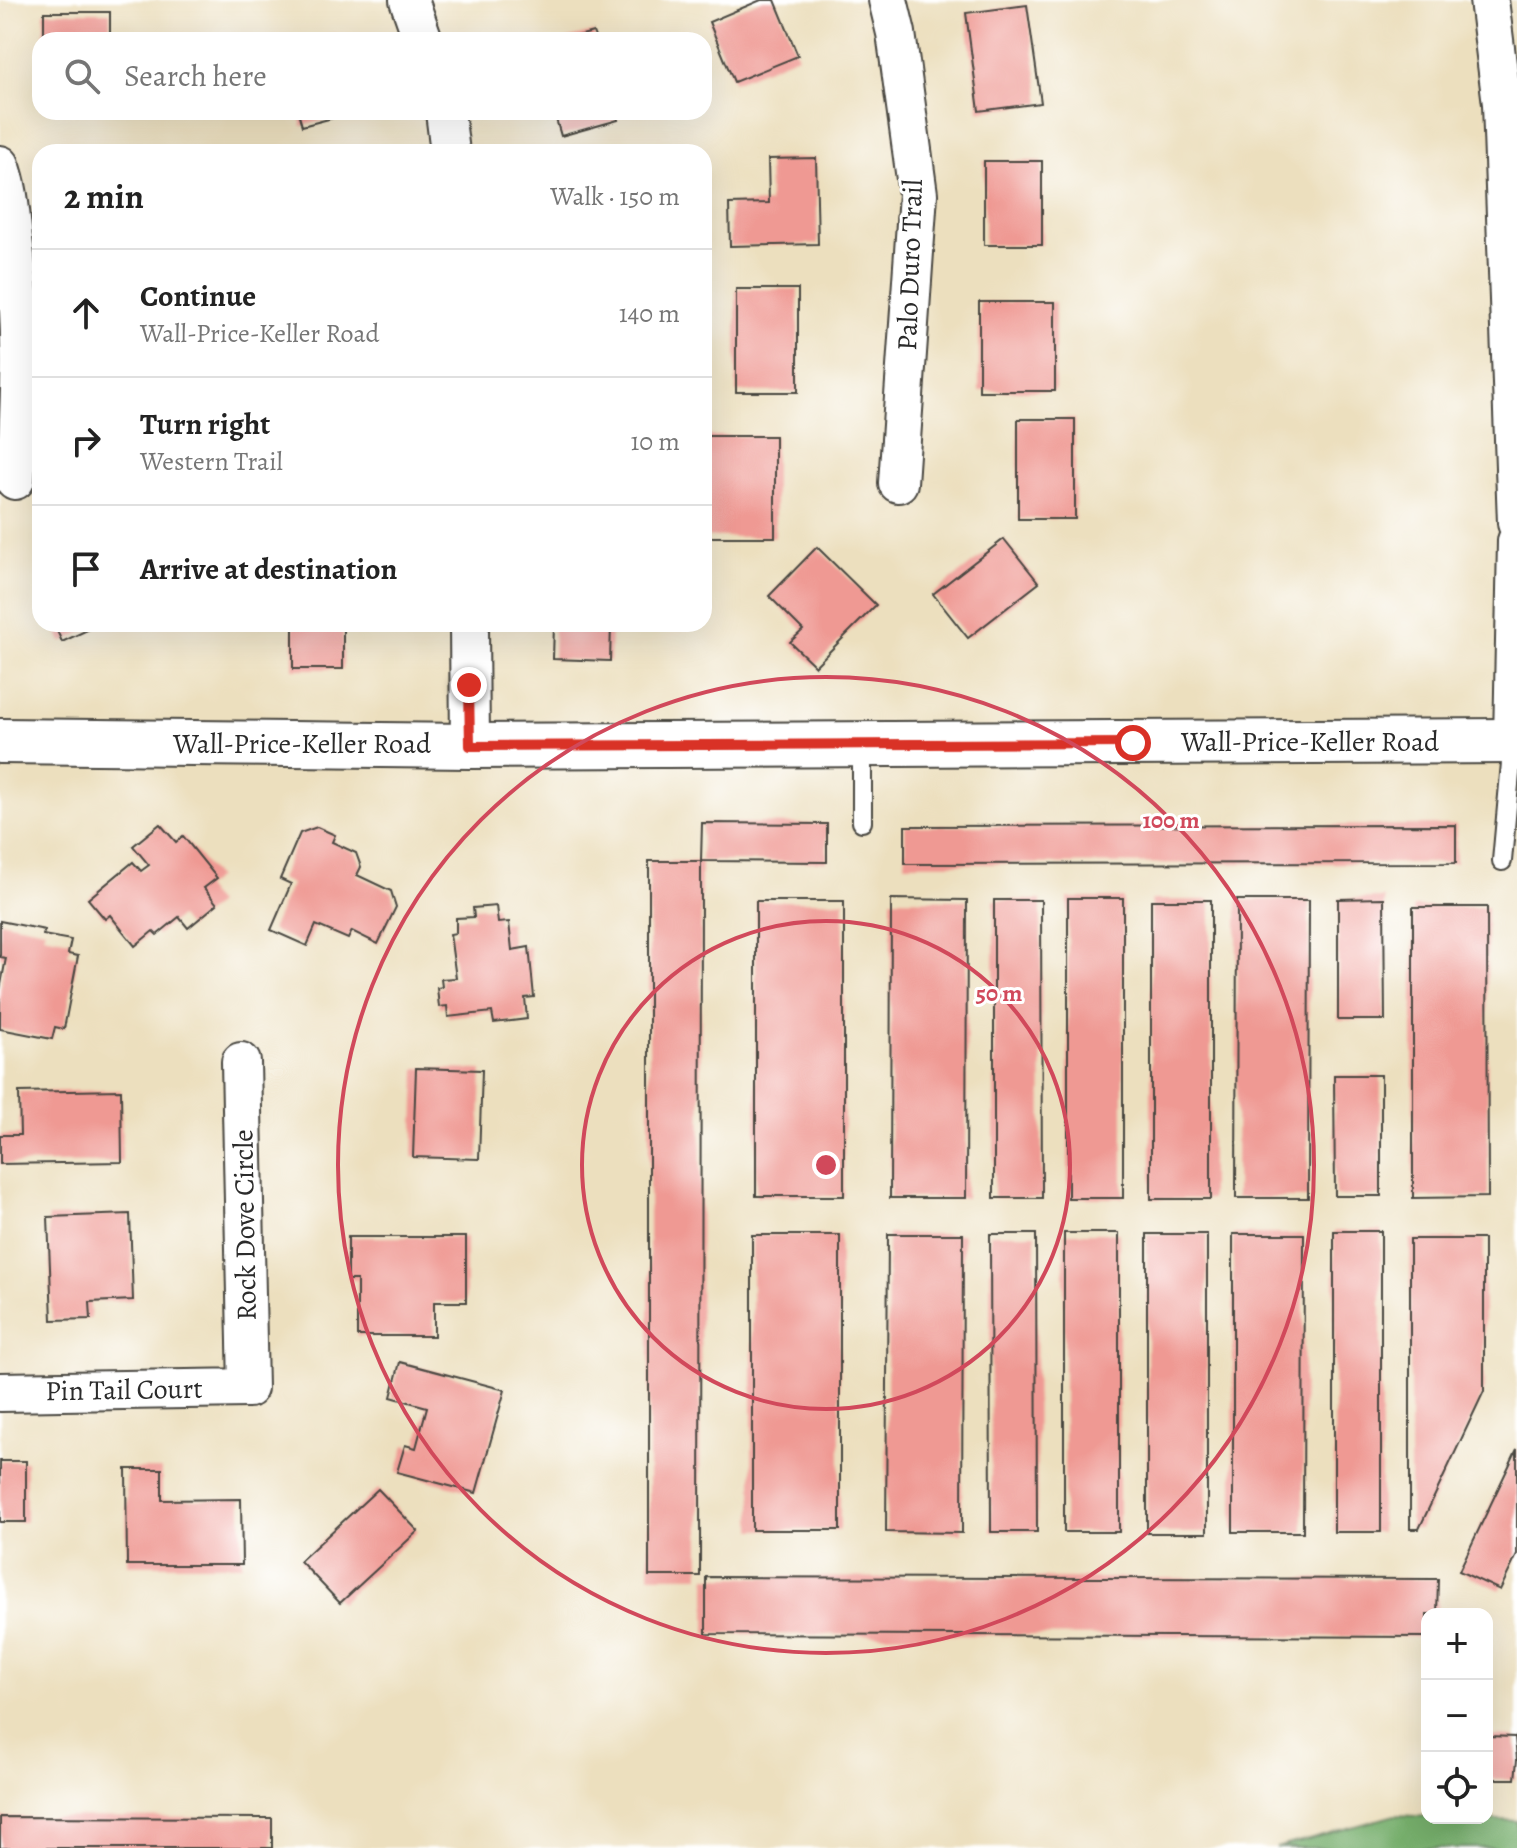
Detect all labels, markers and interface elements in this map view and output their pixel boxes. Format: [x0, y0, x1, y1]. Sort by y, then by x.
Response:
search box [32, 32, 712, 120]
icon: search [60, 54, 104, 98]
text: Search here [124, 56, 267, 96]
text: 2 min [64, 173, 144, 220]
street label: Palo Duro Trail [888, 178, 932, 351]
text: Walk · 150 m [550, 179, 680, 214]
text: Continue [140, 276, 256, 316]
icon: ahead [64, 291, 108, 335]
text: 140 m [619, 296, 680, 331]
text: Wall-Price-Keller Road [140, 316, 380, 351]
text: Turn right [140, 404, 270, 444]
icon: right [64, 419, 108, 463]
text: 10 m [630, 424, 680, 459]
text: Western Trail [140, 444, 283, 479]
icon: arrive [64, 547, 108, 591]
text: Arrive at destination [140, 549, 397, 589]
route end [451, 667, 487, 703]
street label: Wall-Price-Keller Road [1180, 723, 1440, 761]
street label: Wall-Price-Keller Road [172, 725, 432, 763]
route start [1115, 725, 1151, 761]
text: 100 m [1142, 804, 1200, 836]
text: 50 m [976, 977, 1022, 1009]
street label: Rock Dove Circle [224, 1129, 266, 1321]
centre of rings [812, 1151, 840, 1179]
street label: Pin Tail Court [45, 1370, 203, 1410]
map controls [1421, 1608, 1493, 1824]
button: + [1421, 1608, 1493, 1680]
button: − [1421, 1680, 1493, 1752]
button: locate [1421, 1752, 1493, 1824]

